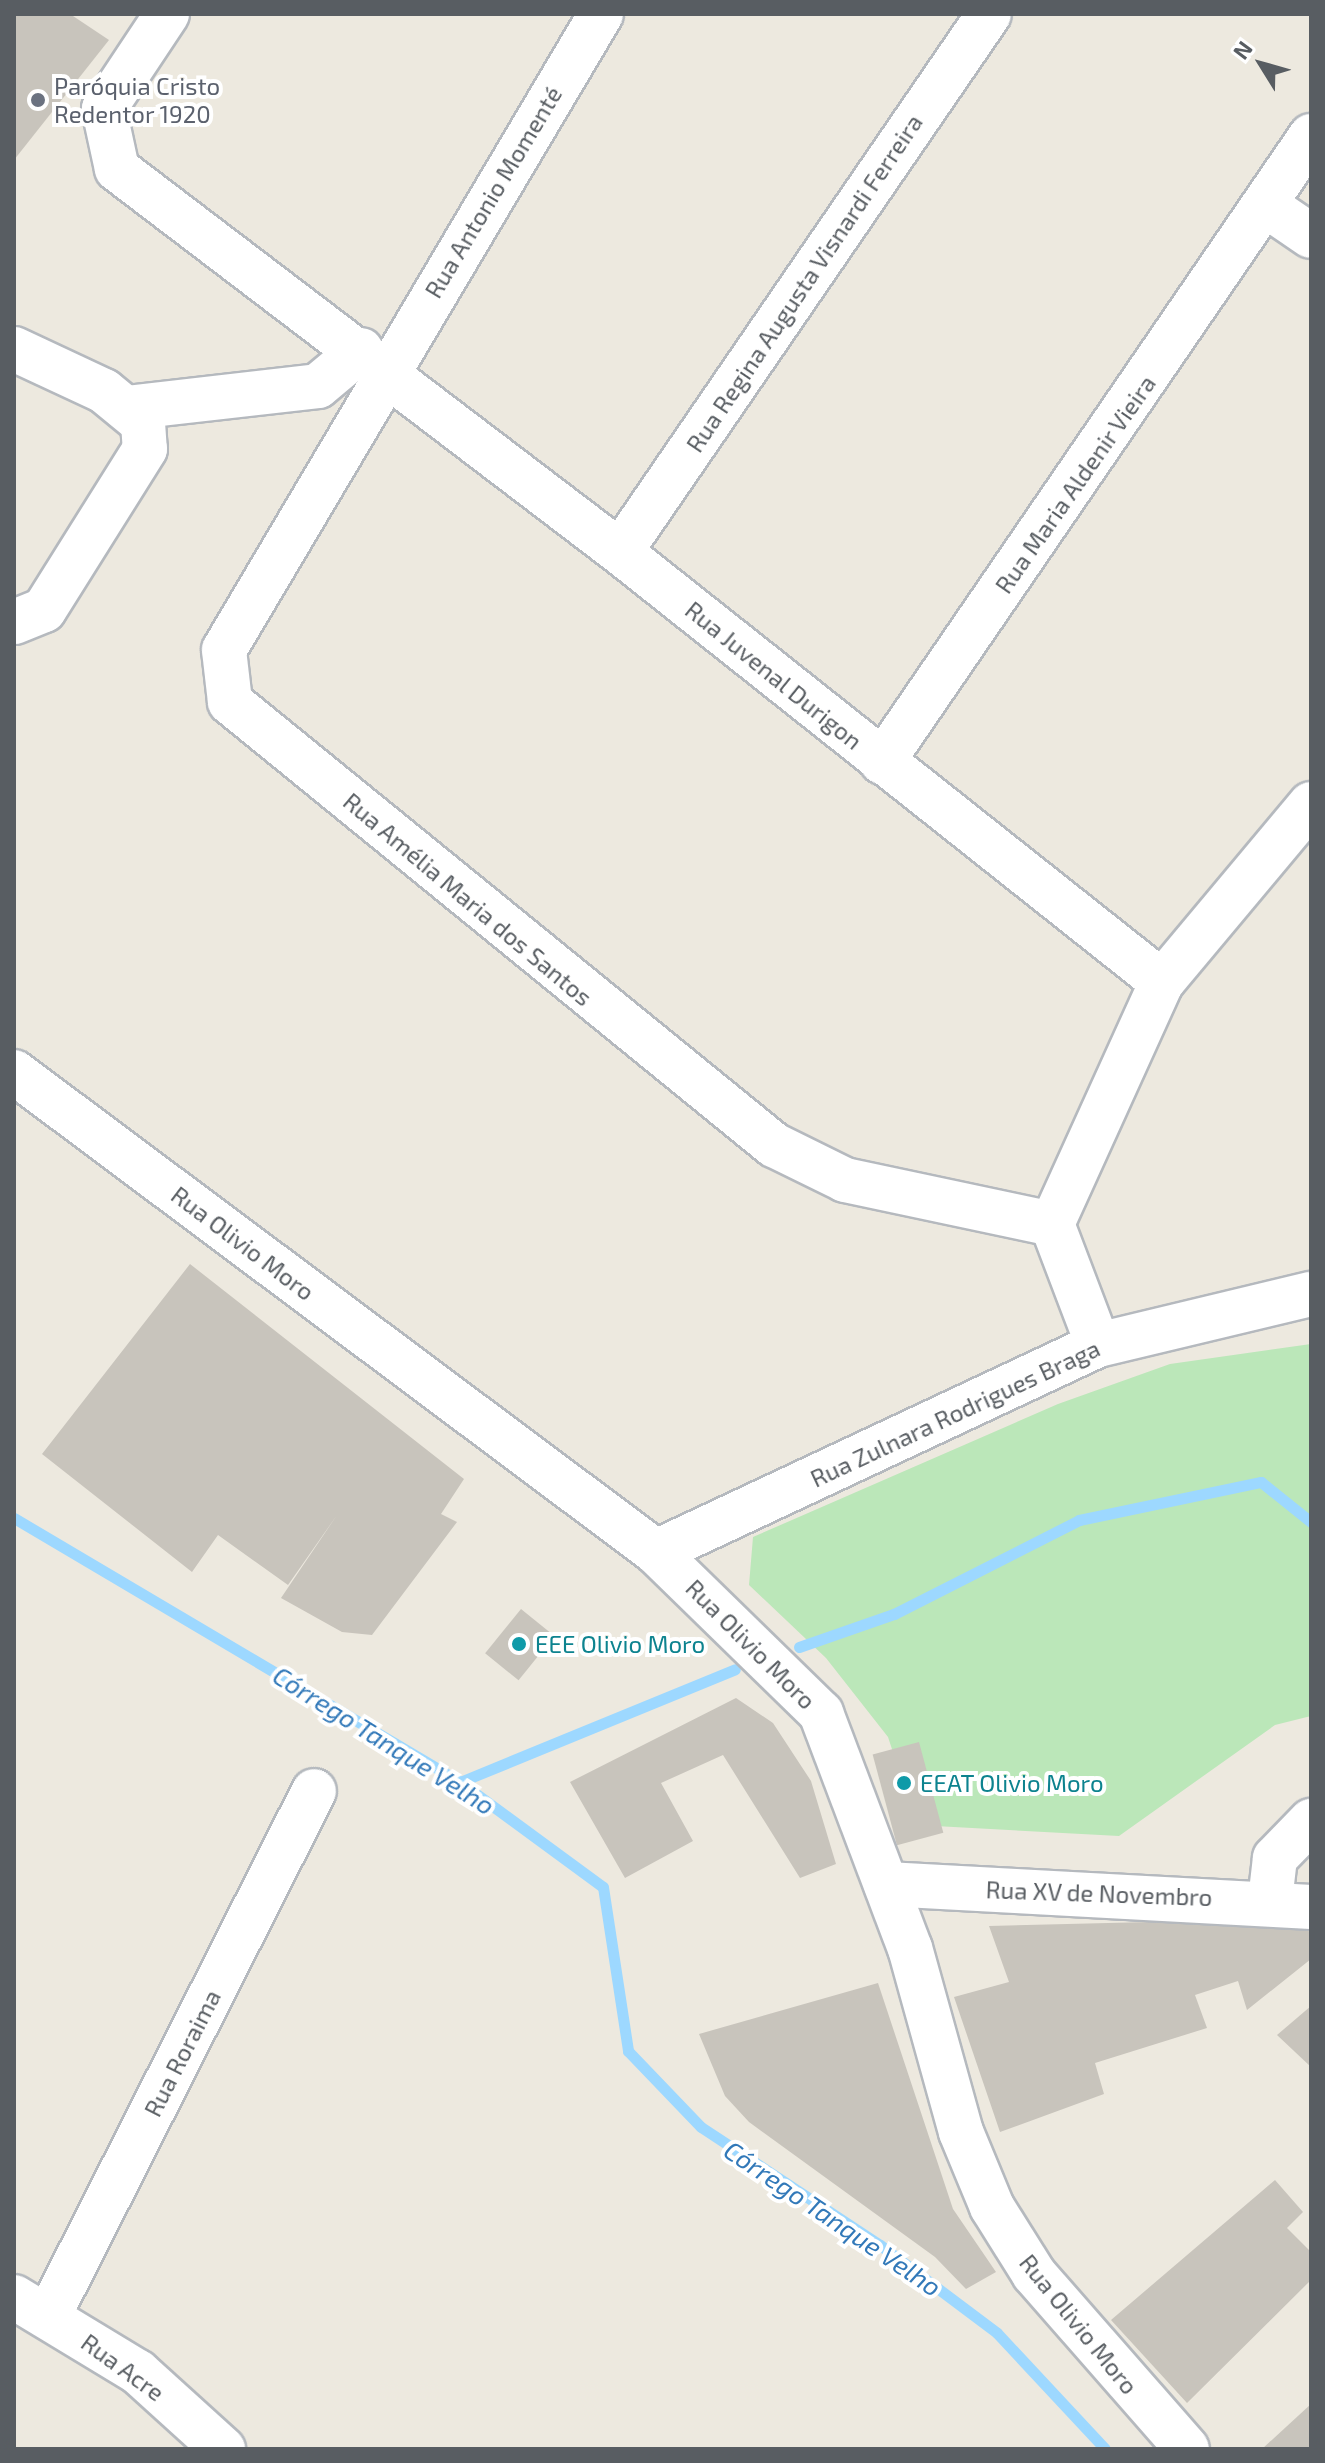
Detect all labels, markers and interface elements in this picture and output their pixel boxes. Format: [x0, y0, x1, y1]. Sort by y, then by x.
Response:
north arrow [1221, 24, 1301, 104]
text: N [1227, 35, 1257, 64]
place label: Paróquia Cristo Redentor 1920 [54, 72, 220, 128]
street label: Rua Antonio Momenté [418, 81, 568, 303]
marker: Paróquia Cristo Redentor 1920 [29, 91, 47, 109]
street label: Rua Regina Augusta Visnardi Ferreira [680, 108, 928, 458]
street label: Rua Maria Aldenir Vieira [988, 369, 1162, 599]
street label: Rua Juvenal Durigon [679, 595, 869, 755]
street label: Rua Amélia Maria dos Santos [338, 786, 598, 1012]
street label: Rua Olivio Moro [166, 1180, 320, 1306]
street label: Rua Zulnara Rodrigues Braga [806, 1333, 1104, 1493]
street label: Rua Olivio Moro [680, 1573, 822, 1715]
place label: EEE Olivio Moro [535, 1630, 705, 1658]
marker: EEE Olivio Moro [510, 1635, 528, 1653]
water label: Córrego Tanque Velho [267, 1659, 501, 1821]
place label: EEAT Olivio Moro [920, 1769, 1104, 1797]
marker: EEAT Olivio Moro [895, 1774, 913, 1792]
street label: Rua XV de Novembro [985, 1875, 1213, 1911]
street label: Rua Roraima [138, 1985, 226, 2121]
water label: Córrego Tanque Velho [718, 2133, 948, 2303]
street label: Rua Olivio Moro [1014, 2248, 1144, 2400]
street label: Rua Acre [76, 2327, 170, 2407]

